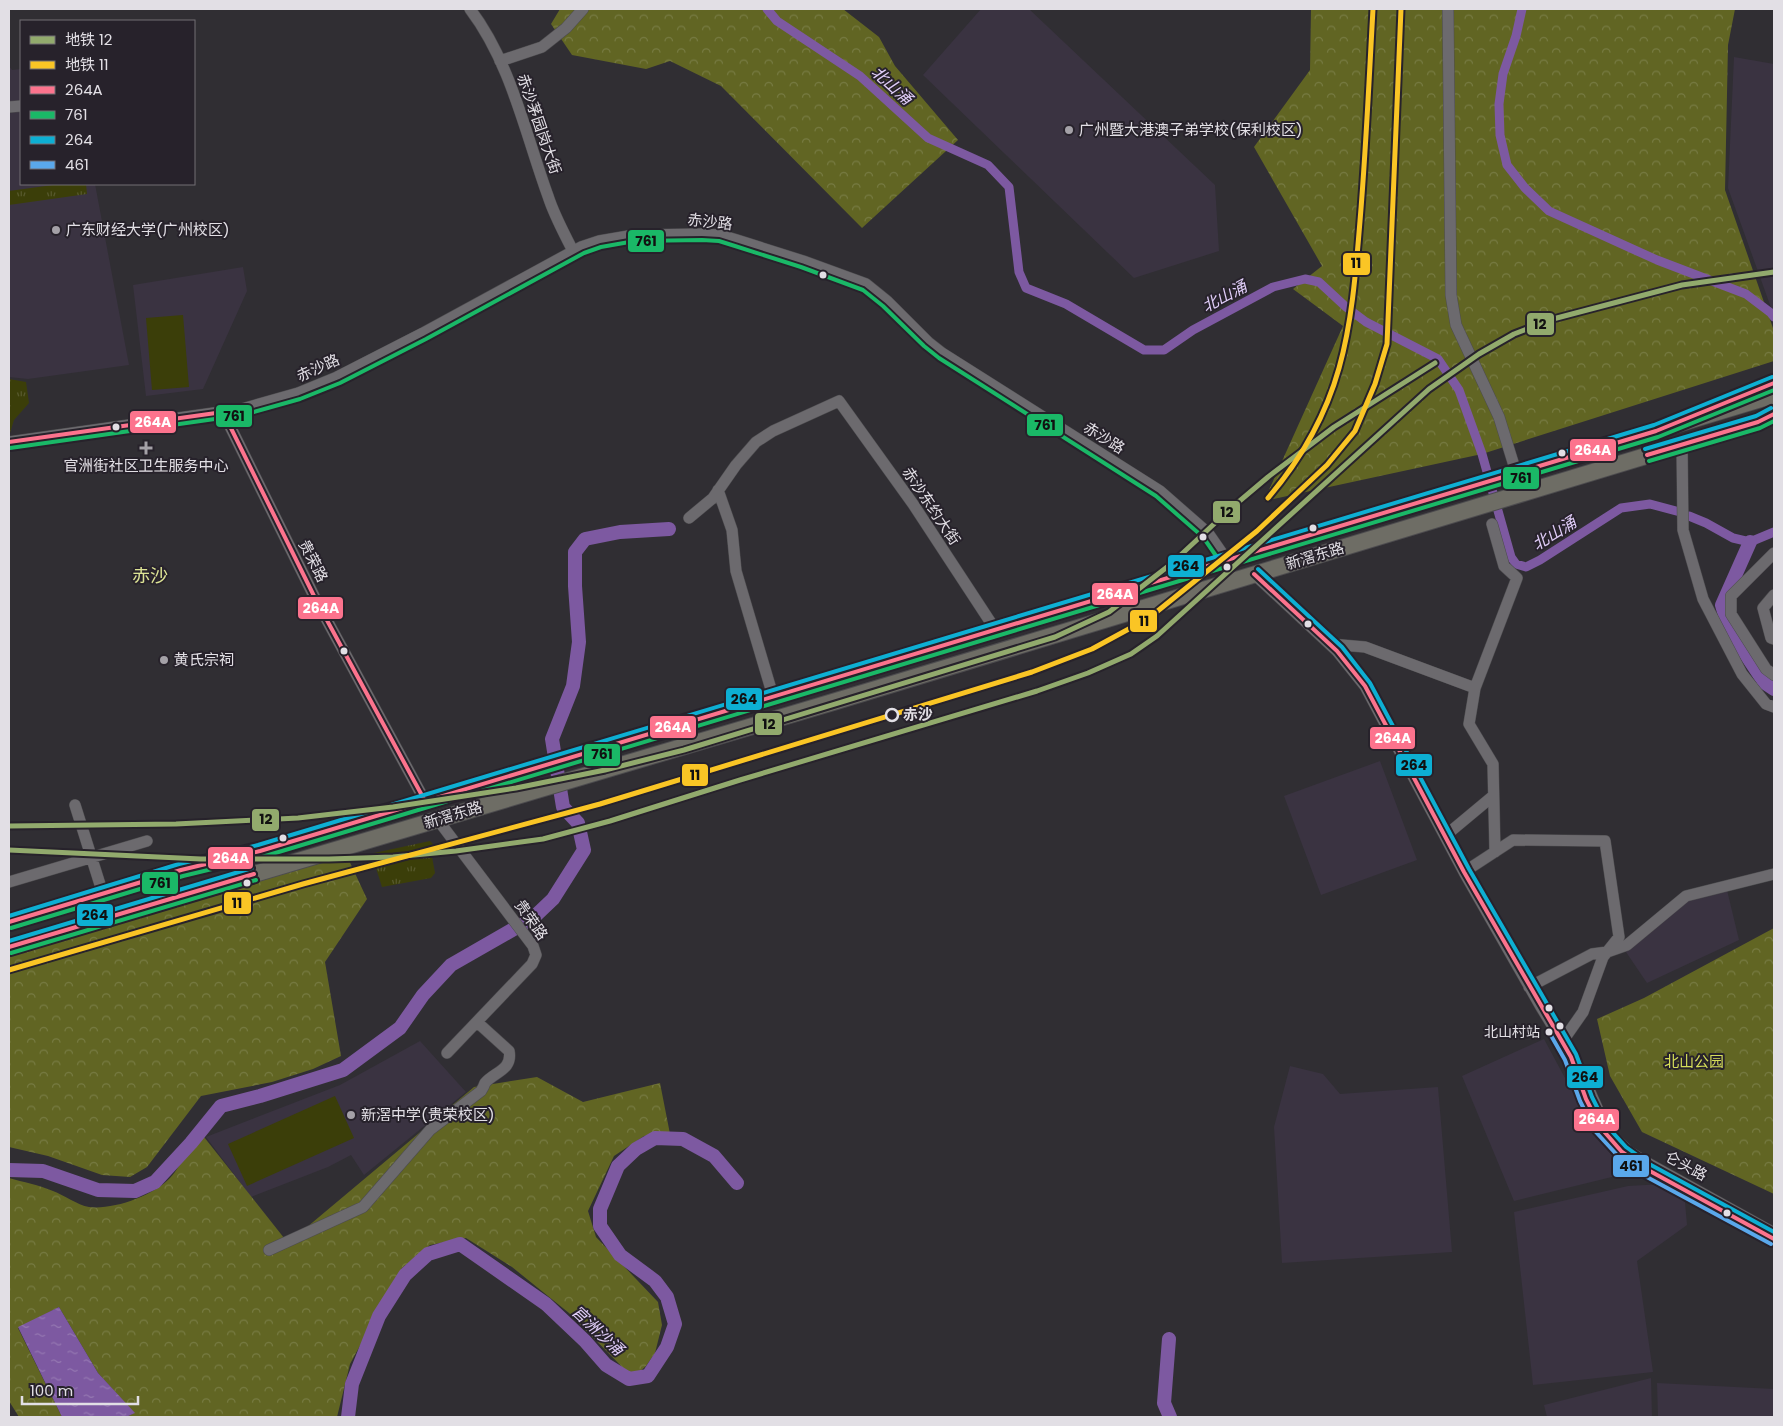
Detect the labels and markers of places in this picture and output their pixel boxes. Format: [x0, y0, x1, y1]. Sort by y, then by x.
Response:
place label: 广州暨大港澳子弟学校(保利校区) [1079, 119, 1303, 140]
marker: 广州暨大港澳子弟学校(保利校区) [1063, 124, 1075, 136]
place label: 广东财经大学(广州校区) [66, 219, 230, 240]
marker: 广东财经大学(广州校区) [50, 224, 62, 236]
unlabelled marker [818, 270, 828, 280]
unlabelled marker [111, 422, 121, 432]
marker: 官洲街社区卫生服务中心 [139, 441, 153, 455]
unlabelled marker [1557, 448, 1567, 458]
place label: 官洲街社区卫生服务中心 [63, 455, 229, 476]
unlabelled marker [1308, 523, 1318, 533]
unlabelled marker [1198, 532, 1208, 542]
unlabelled marker [1222, 562, 1232, 572]
unlabelled marker [1303, 619, 1313, 629]
unlabelled marker [339, 646, 349, 656]
place label: 黄氏宗祠 [174, 649, 234, 670]
marker: 黄氏宗祠 [158, 654, 170, 666]
place label: 赤沙 [903, 704, 933, 725]
marker: 赤沙 [885, 708, 899, 722]
unlabelled marker [278, 833, 288, 843]
unlabelled marker [242, 878, 252, 888]
unlabelled marker [1544, 1003, 1554, 1013]
unlabelled marker [1555, 1021, 1565, 1031]
place label: 北山村站 [1484, 1022, 1540, 1042]
marker: 北山村站 [1544, 1027, 1554, 1037]
place label: 新滘中学(贵荣校区) [361, 1104, 495, 1125]
marker: 新滘中学(贵荣校区) [345, 1109, 357, 1121]
unlabelled marker [1722, 1208, 1732, 1218]

